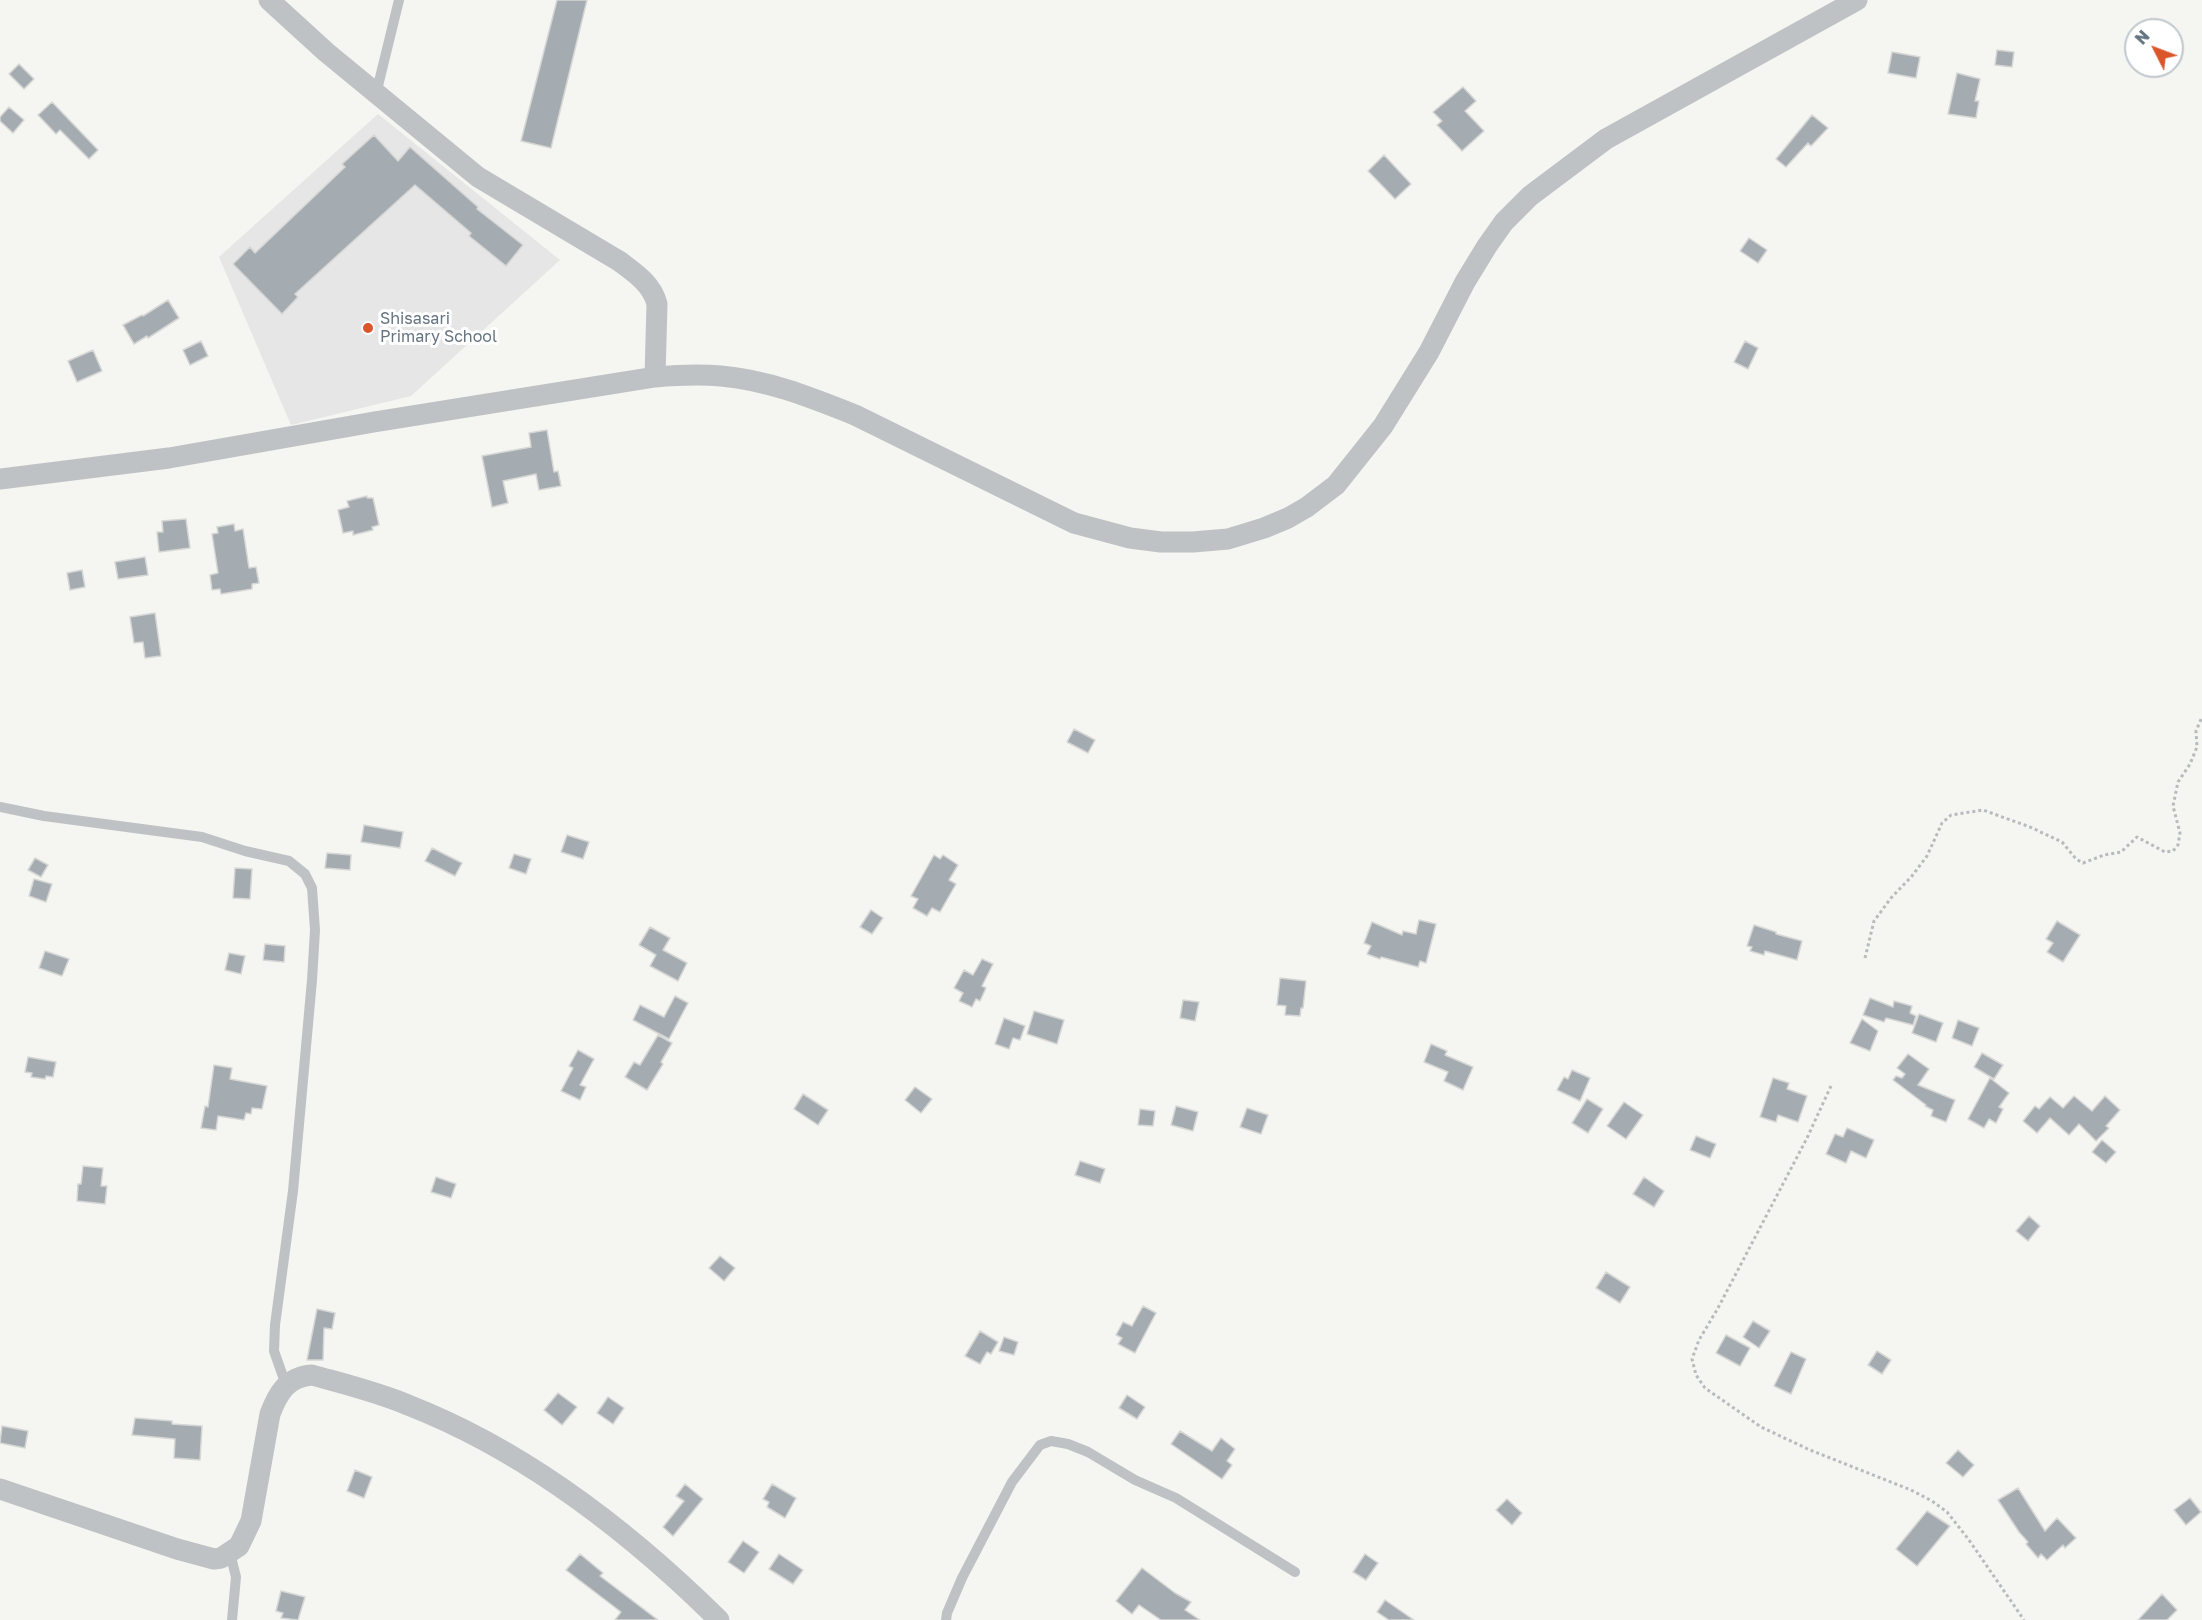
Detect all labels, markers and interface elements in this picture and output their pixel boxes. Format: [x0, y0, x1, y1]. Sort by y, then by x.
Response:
north arrow [2124, 18, 2184, 78]
text: N [2131, 26, 2154, 49]
place label: Shisasari Primary School [380, 309, 497, 347]
marker: Shisasari Primary School [361, 321, 375, 335]

